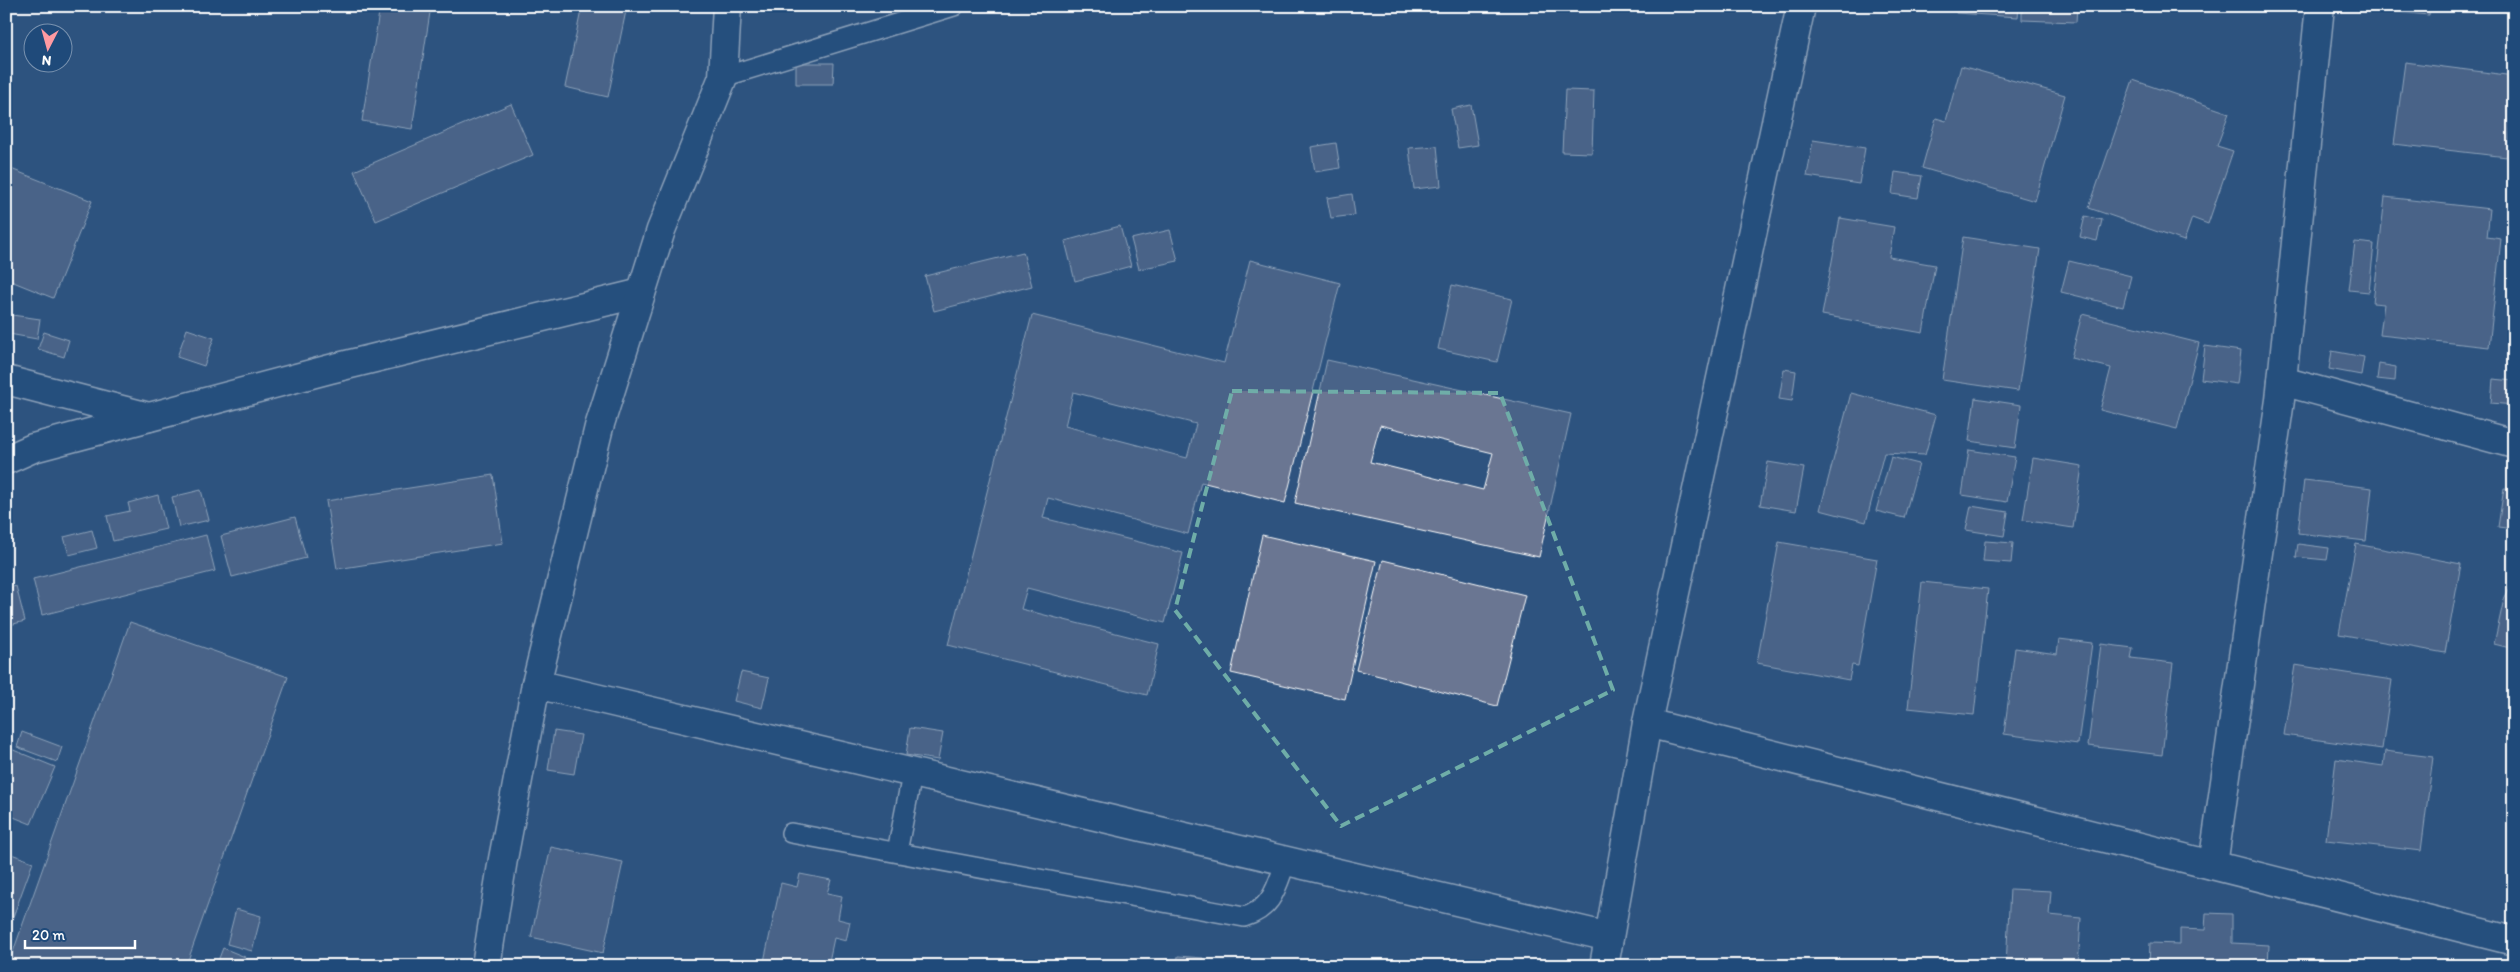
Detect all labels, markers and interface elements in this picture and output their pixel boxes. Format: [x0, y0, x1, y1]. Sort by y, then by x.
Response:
north arrow [22, 22, 72, 72]
text: N [41, 51, 52, 69]
scale bar [25, 917, 135, 949]
text: 20 m [32, 926, 66, 944]

